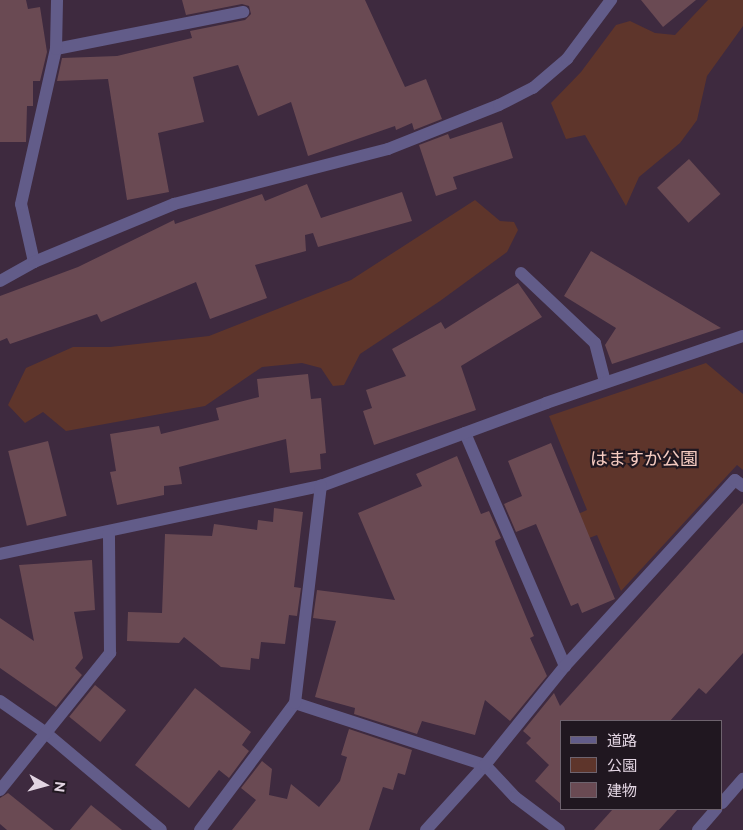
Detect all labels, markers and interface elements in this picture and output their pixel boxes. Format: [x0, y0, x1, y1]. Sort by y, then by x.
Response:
park label: はますか公園 [590, 448, 698, 470]
legend [560, 720, 723, 810]
text: 道路 [607, 732, 637, 750]
text: 公園 [607, 757, 637, 775]
north arrow [20, 760, 70, 810]
text: N [51, 781, 68, 793]
text: 建物 [607, 782, 637, 800]

